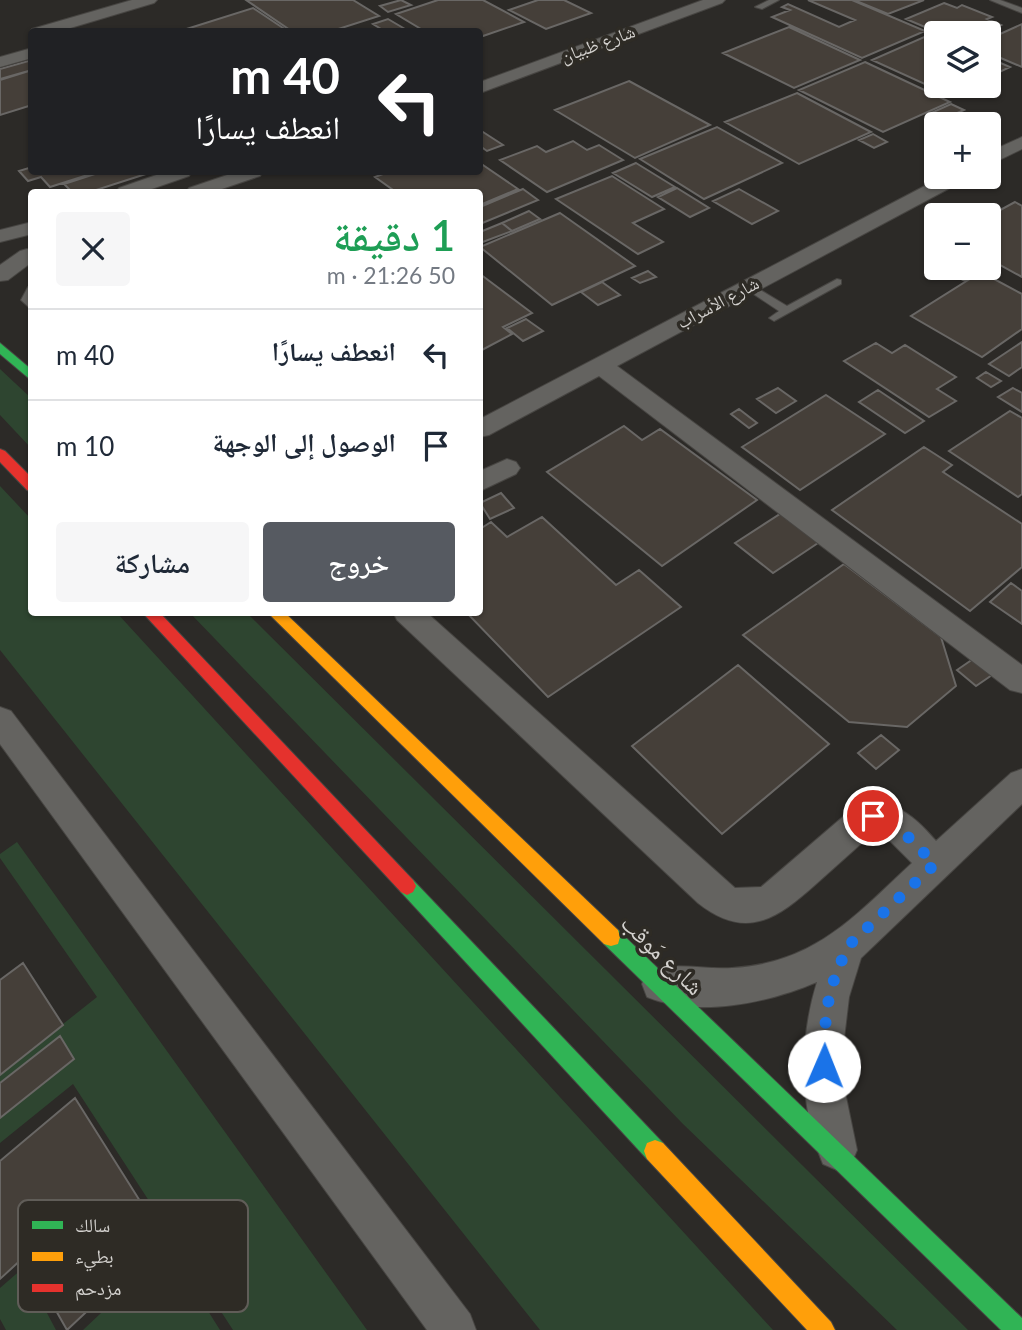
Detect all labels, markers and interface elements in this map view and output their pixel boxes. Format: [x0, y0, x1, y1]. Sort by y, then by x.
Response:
street label: شارع ظبيان [557, 19, 638, 68]
map controls [924, 21, 1001, 280]
button: layers [924, 21, 1001, 98]
text: 40 m [230, 46, 340, 104]
icon: left [364, 56, 455, 147]
text: انعطف يسارًا [196, 107, 340, 146]
button: + [924, 112, 1001, 189]
button: − [924, 203, 1001, 280]
text: 1 دقيقة [333, 210, 455, 260]
button: close [56, 212, 130, 286]
text: 50 m · 21:26 [327, 261, 455, 289]
street label: شارع الأسراب [673, 271, 763, 334]
text: انعطف يسارًا [272, 335, 396, 367]
icon: left [417, 336, 455, 374]
text: 40 m [56, 339, 114, 371]
text: الوصول إلى الوجهة [212, 426, 396, 458]
icon: arrive [417, 427, 455, 465]
text: 10 m [56, 430, 114, 462]
button: مشاركة [56, 522, 249, 602]
button: خروج [263, 522, 455, 602]
pin [843, 786, 903, 846]
icon: arrive [854, 797, 892, 835]
street label: شارع مَوقب [614, 907, 710, 1002]
position arrow [787, 1029, 861, 1103]
legend [18, 1200, 248, 1312]
text: سالك [75, 1213, 110, 1236]
text: بطيء [75, 1244, 114, 1272]
text: مزدحم [75, 1276, 121, 1301]

